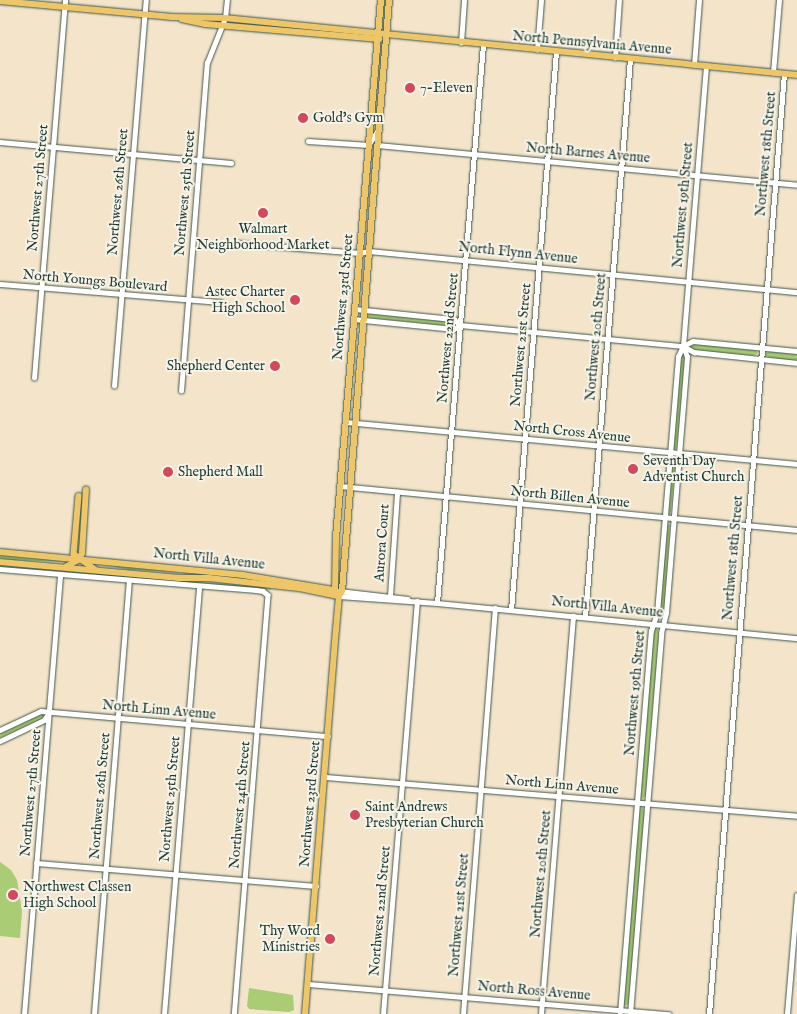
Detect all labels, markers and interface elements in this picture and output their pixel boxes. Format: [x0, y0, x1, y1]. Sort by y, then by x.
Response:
street label: North Pennsylvania Avenue [512, 28, 672, 58]
place label: 7-Eleven [420, 80, 473, 96]
marker: 7-Eleven [404, 82, 416, 94]
street label: Northwest 18th Street [752, 91, 780, 217]
place label: Gold's Gym [313, 110, 383, 126]
marker: Gold's Gym [297, 112, 309, 124]
street label: Northwest 27th Street [24, 124, 52, 252]
street label: Northwest 26th Street [104, 128, 132, 256]
street label: Northwest 25th Street [171, 129, 199, 257]
street label: North Barnes Avenue [525, 139, 651, 167]
street label: Northwest 19th Street [669, 141, 697, 269]
marker: Walmart Neighborhood Market [257, 207, 269, 219]
place label: Walmart Neighborhood Market [197, 221, 329, 253]
street label: Northwest 23rd Street [329, 233, 357, 361]
street label: North Flynn Avenue [458, 238, 578, 268]
street label: North Youngs Boulevard [22, 266, 168, 296]
street label: Northwest 22nd Street [434, 272, 462, 404]
street label: Northwest 20th Street [582, 272, 610, 402]
street label: Northwest 21st Street [507, 282, 535, 408]
place label: Astec Charter High School [205, 284, 285, 316]
marker: Astec Charter High School [289, 294, 301, 306]
place label: Shepherd Center [167, 358, 265, 374]
marker: Shepherd Center [269, 360, 281, 372]
street label: North Cross Avenue [512, 417, 632, 447]
place label: Seventh Day Adventist Church [643, 453, 744, 486]
marker: Seventh Day Adventist Church [627, 463, 639, 475]
place label: Shepherd Mall [178, 464, 263, 480]
marker: Shepherd Mall [162, 466, 174, 478]
street label: North Billen Avenue [509, 482, 631, 512]
street label: Northwest 18th Street [719, 495, 747, 621]
street label: Aurora Court [371, 503, 393, 583]
street label: North Villa Avenue [152, 545, 266, 573]
street label: North Villa Avenue [550, 593, 664, 621]
street label: Northwest 19th Street [621, 629, 649, 757]
street label: North Linn Avenue [101, 697, 217, 723]
street label: Northwest 27th Street [17, 729, 45, 857]
street label: Northwest 26th Street [86, 732, 114, 860]
street label: Northwest 25th Street [156, 735, 184, 863]
street label: Northwest 24th Street [226, 740, 254, 870]
street label: Northwest 23rd Street [296, 740, 324, 868]
street label: North Linn Avenue [504, 772, 620, 798]
place label: Saint Andrews Presbyterian Church [365, 799, 484, 832]
marker: Saint Andrews Presbyterian Church [349, 809, 361, 821]
street label: Northwest 20th Street [527, 809, 555, 939]
street label: Northwest 22nd Street [366, 845, 394, 977]
street label: Northwest 21st Street [445, 852, 473, 978]
place label: Northwest Classen High School [23, 879, 131, 912]
marker: Northwest Classen High School [7, 889, 19, 901]
place label: Thy Word Ministries [260, 923, 320, 956]
marker: Thy Word Ministries [324, 933, 336, 945]
street label: North Ross Avenue [477, 978, 591, 1004]

